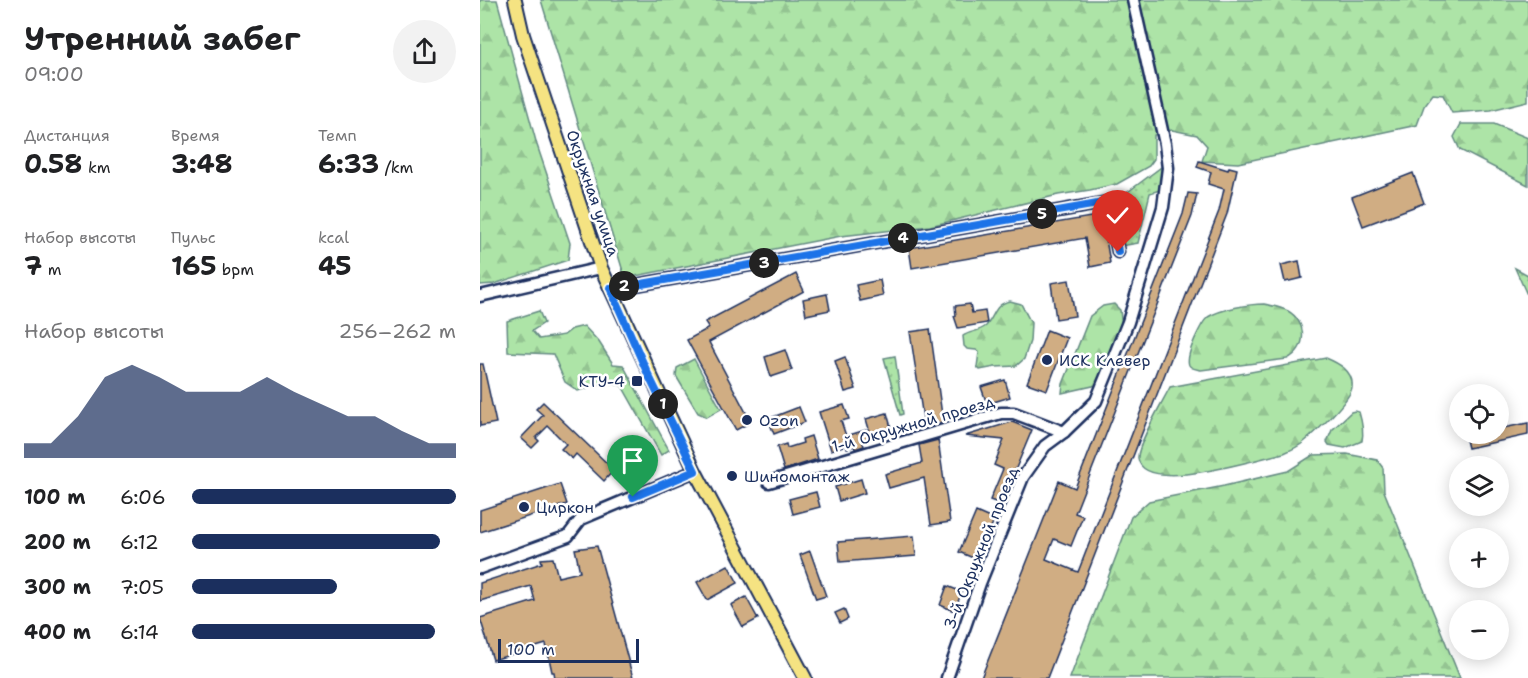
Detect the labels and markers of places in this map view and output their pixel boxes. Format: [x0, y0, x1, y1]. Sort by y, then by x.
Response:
pin [1092, 190, 1143, 252]
pin: 5 [1027, 199, 1057, 229]
pin: 4 [888, 223, 918, 253]
pin: 3 [749, 248, 779, 278]
pin: 2 [609, 271, 639, 301]
place label: ИСК Клевер [1059, 350, 1150, 371]
marker: ИСК Клевер [1040, 353, 1054, 367]
place label: КТУ-4 [578, 371, 625, 392]
marker: КТУ-4 [630, 374, 644, 388]
pin: 1 [648, 389, 678, 419]
place label: Ozon [759, 410, 799, 431]
marker: Ozon [740, 413, 754, 427]
pin [607, 435, 658, 497]
place label: Шиномонтаж [744, 466, 850, 487]
marker: Шиномонтаж [725, 469, 739, 483]
place label: Циркон [536, 497, 594, 518]
marker: Циркон [517, 500, 531, 514]

